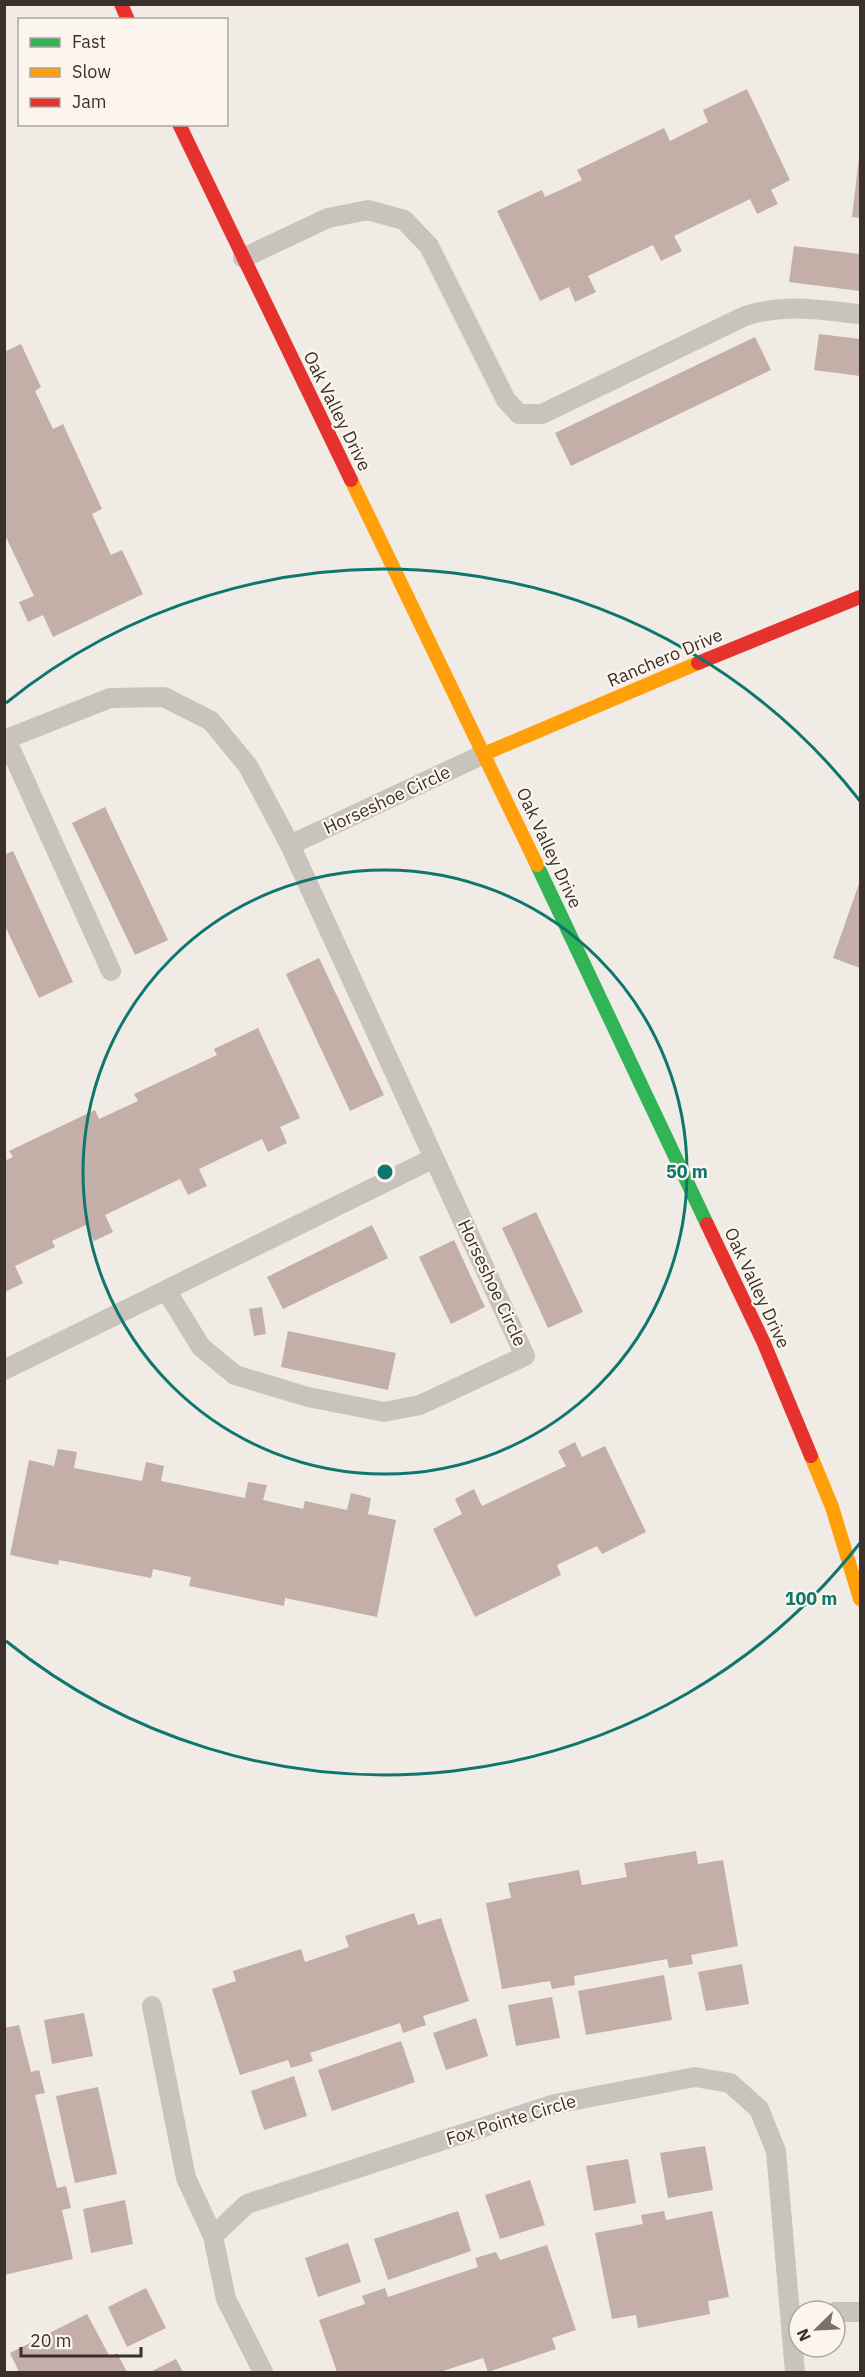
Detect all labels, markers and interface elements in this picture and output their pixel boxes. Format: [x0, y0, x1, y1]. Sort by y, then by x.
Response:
legend [18, 18, 228, 126]
text: Fast [72, 30, 106, 53]
text: Slow [72, 60, 111, 83]
text: Jam [72, 90, 107, 113]
street label: Oak Valley Drive [298, 347, 376, 475]
street label: Ranchero Drive [604, 623, 726, 692]
street label: Horseshoe Circle [320, 760, 454, 839]
street label: Oak Valley Drive [511, 784, 588, 912]
text: 50 m [666, 1160, 708, 1183]
centre of rings [375, 1162, 395, 1182]
street label: Horseshoe Circle [453, 1216, 532, 1350]
street label: Oak Valley Drive [719, 1224, 796, 1352]
text: 100 m [785, 1587, 837, 1610]
street label: Fox Pointe Circle [443, 2089, 579, 2150]
north arrow [787, 2299, 847, 2359]
scale bar [21, 2320, 141, 2358]
text: N [792, 2326, 815, 2344]
text: 20 m [30, 2329, 72, 2352]

